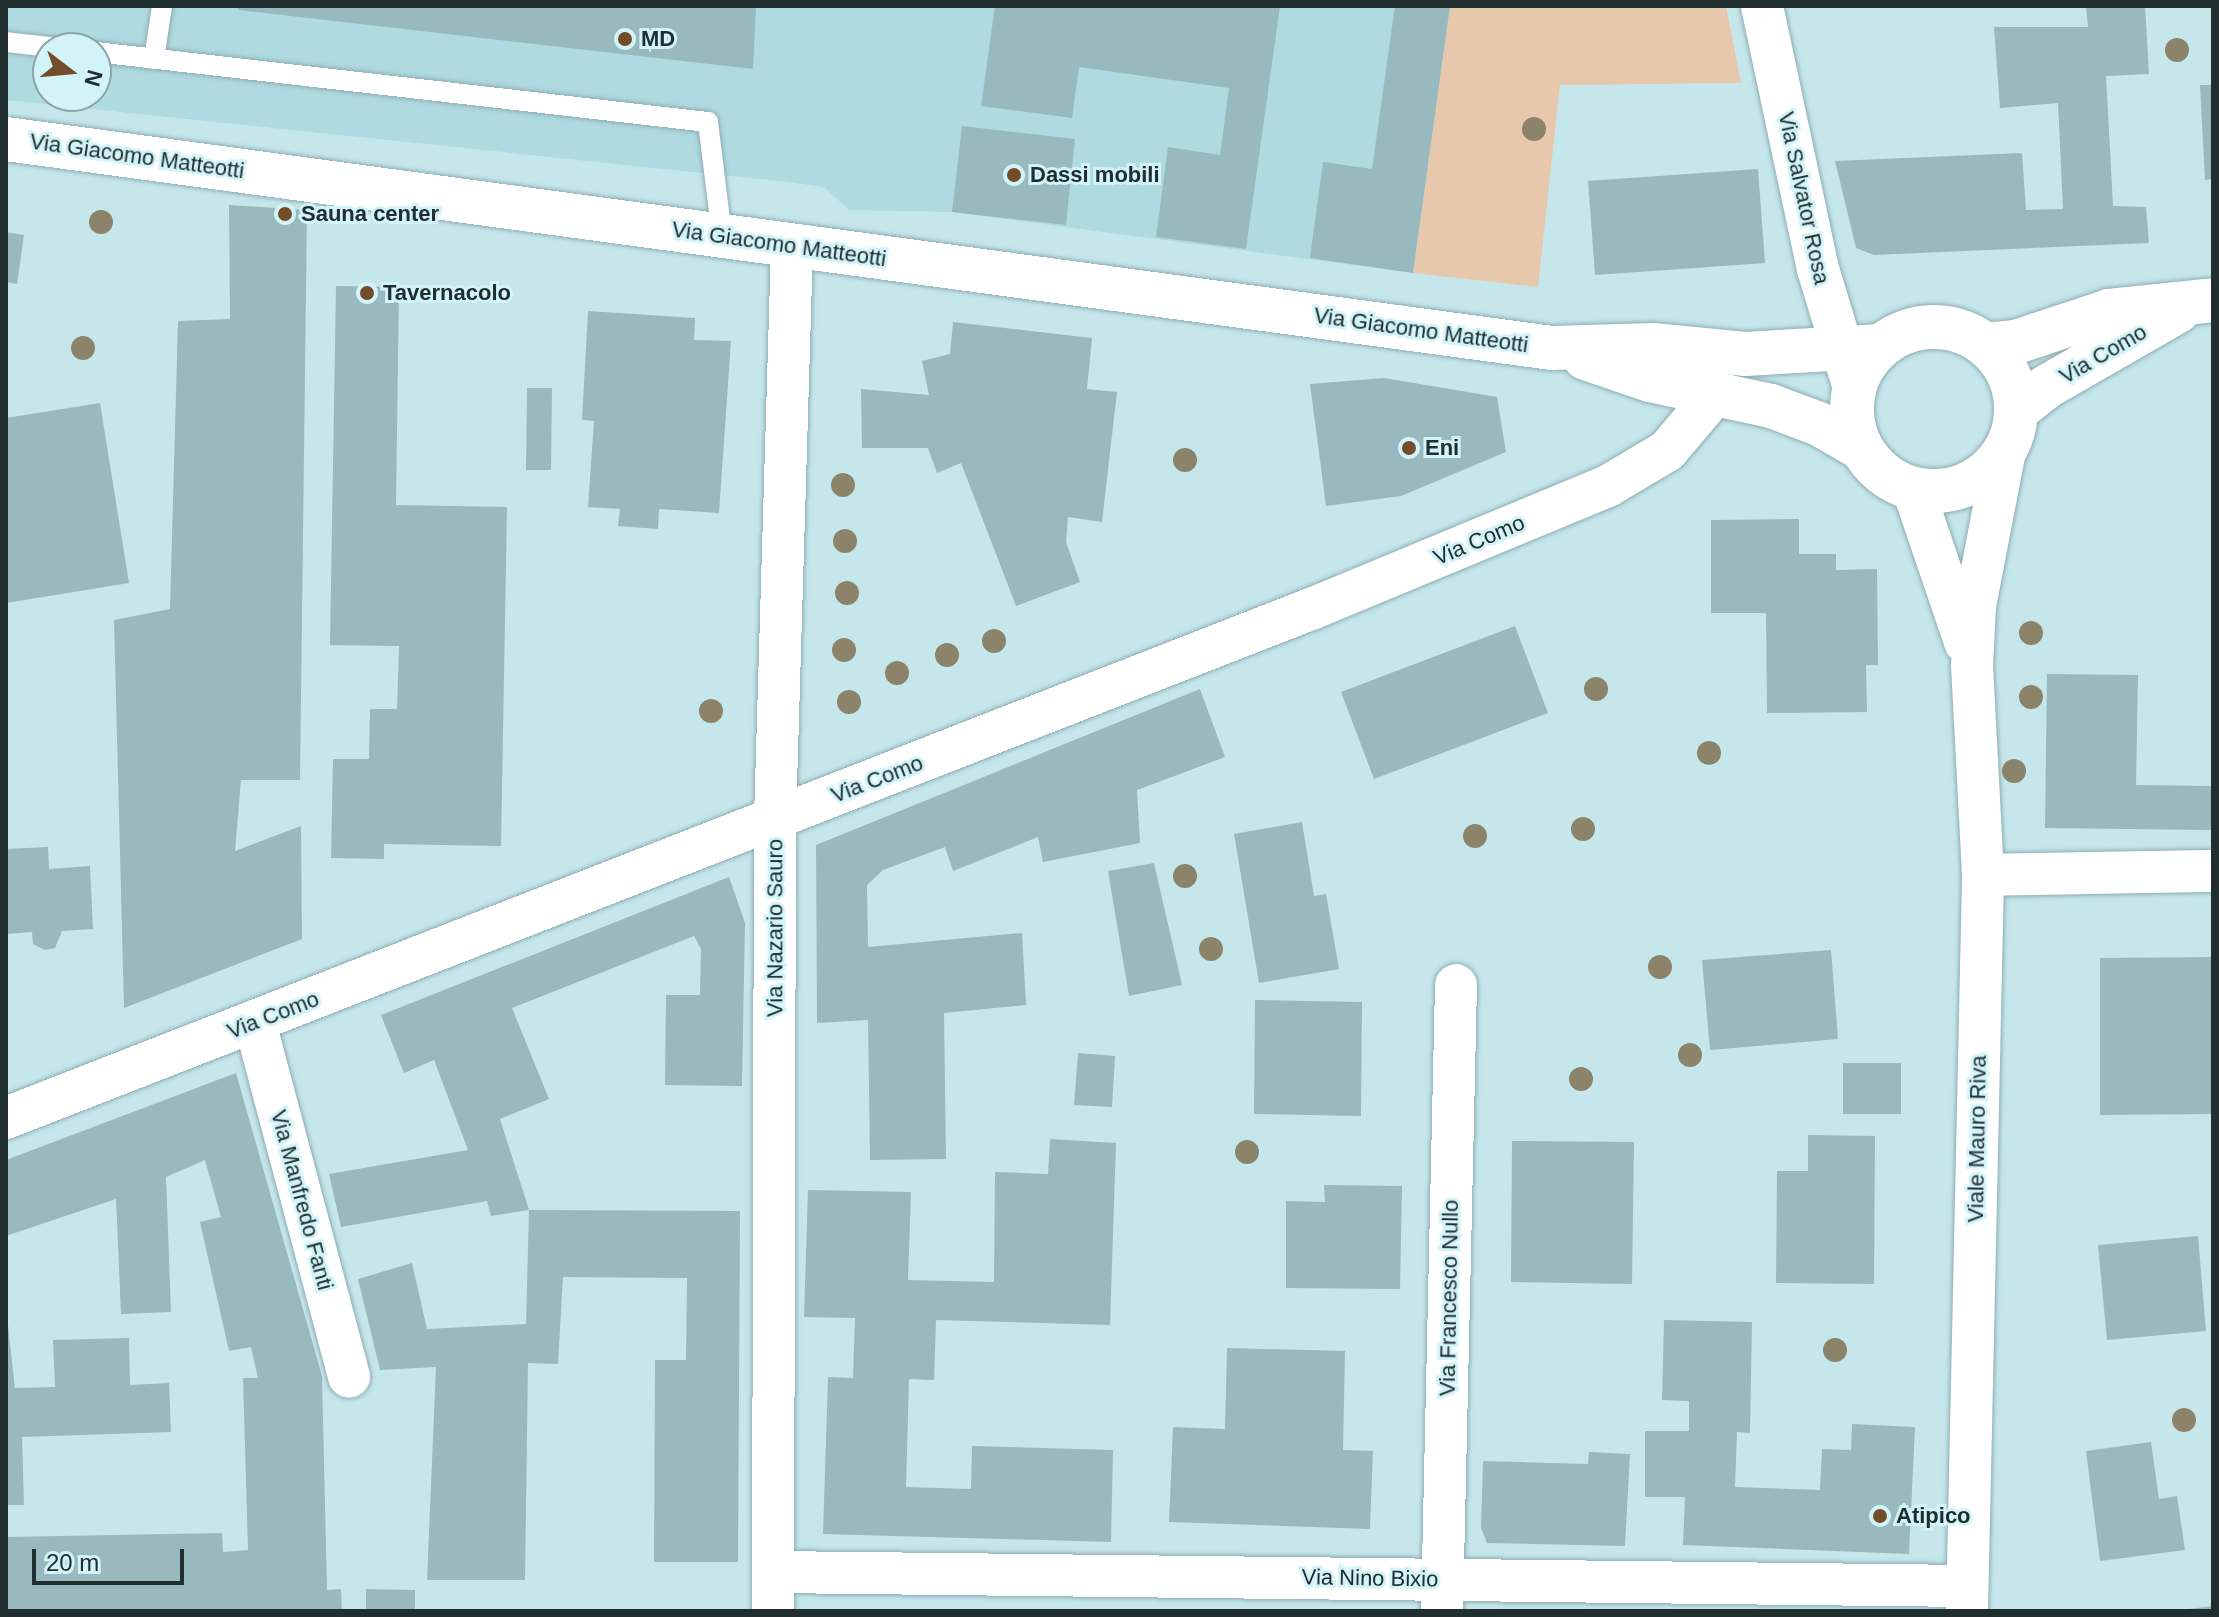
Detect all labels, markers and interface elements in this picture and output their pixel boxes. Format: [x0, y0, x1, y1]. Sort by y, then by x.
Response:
place label: MD [641, 26, 675, 52]
marker: MD [616, 30, 634, 48]
north arrow [32, 32, 112, 112]
text: N [79, 67, 108, 89]
street label: Via Salvator Rosa [1773, 109, 1835, 287]
street label: Via Giacomo Matteotti [28, 128, 246, 184]
place label: Dassi mobili [1030, 162, 1160, 188]
marker: Dassi mobili [1005, 166, 1023, 184]
place label: Sauna center [301, 201, 439, 227]
marker: Sauna center [276, 205, 294, 223]
street label: Via Giacomo Matteotti [670, 216, 888, 272]
place label: Tavernacolo [383, 280, 511, 306]
marker: Tavernacolo [358, 284, 376, 302]
street label: Via Giacomo Matteotti [1312, 302, 1530, 358]
street label: Via Como [2055, 319, 2151, 389]
place label: Eni [1425, 435, 1459, 461]
marker: Eni [1400, 439, 1418, 457]
street label: Via Como [1430, 509, 1528, 571]
street label: Via Como [827, 749, 927, 809]
street label: Via Nazario Sauro [762, 839, 788, 1017]
street label: Via Como [223, 985, 323, 1045]
street label: Viale Mauro Riva [1962, 1055, 1992, 1223]
street label: Via Manfredo Fanti [265, 1107, 339, 1293]
street label: Via Francesco Nullo [1434, 1200, 1464, 1396]
place label: Atipico [1896, 1503, 1971, 1529]
marker: Atipico [1871, 1507, 1889, 1525]
scale bar [36, 1533, 188, 1583]
text: 20 m [46, 1549, 99, 1576]
street label: Via Nino Bixio [1302, 1564, 1438, 1592]

